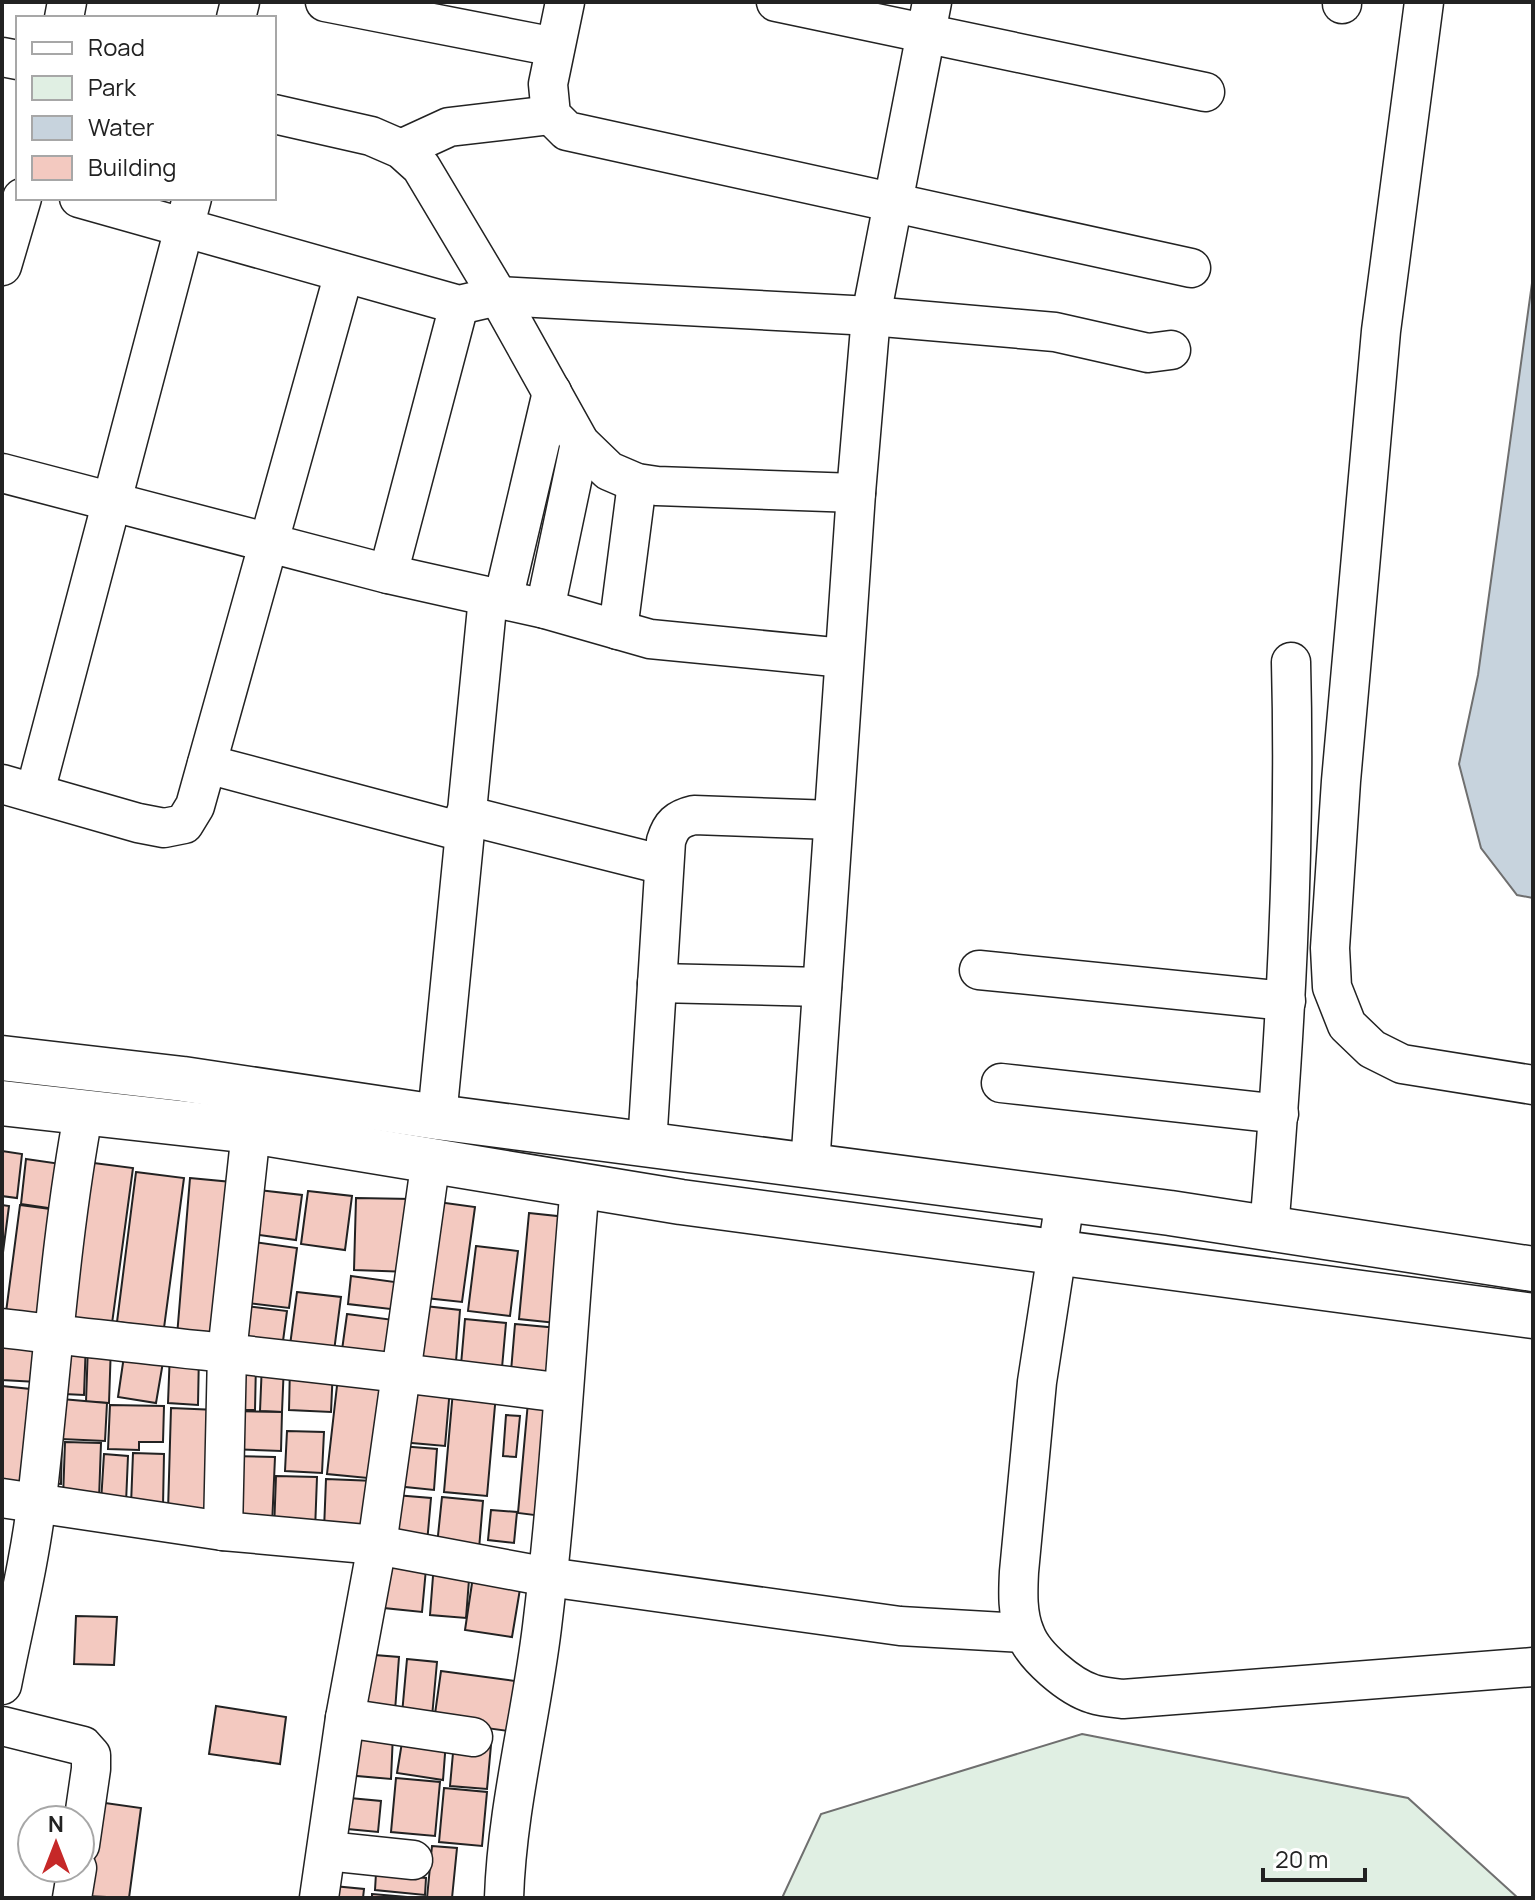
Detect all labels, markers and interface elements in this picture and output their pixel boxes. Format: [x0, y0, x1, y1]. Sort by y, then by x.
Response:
legend [16, 16, 276, 200]
text: Road [88, 30, 145, 63]
text: Park [88, 70, 137, 103]
text: Water [88, 110, 155, 143]
text: Building [88, 150, 176, 183]
north arrow [16, 1804, 96, 1884]
text: N [48, 1809, 64, 1839]
scale bar [1263, 1832, 1365, 1882]
text: 20 m [1275, 1842, 1328, 1875]

